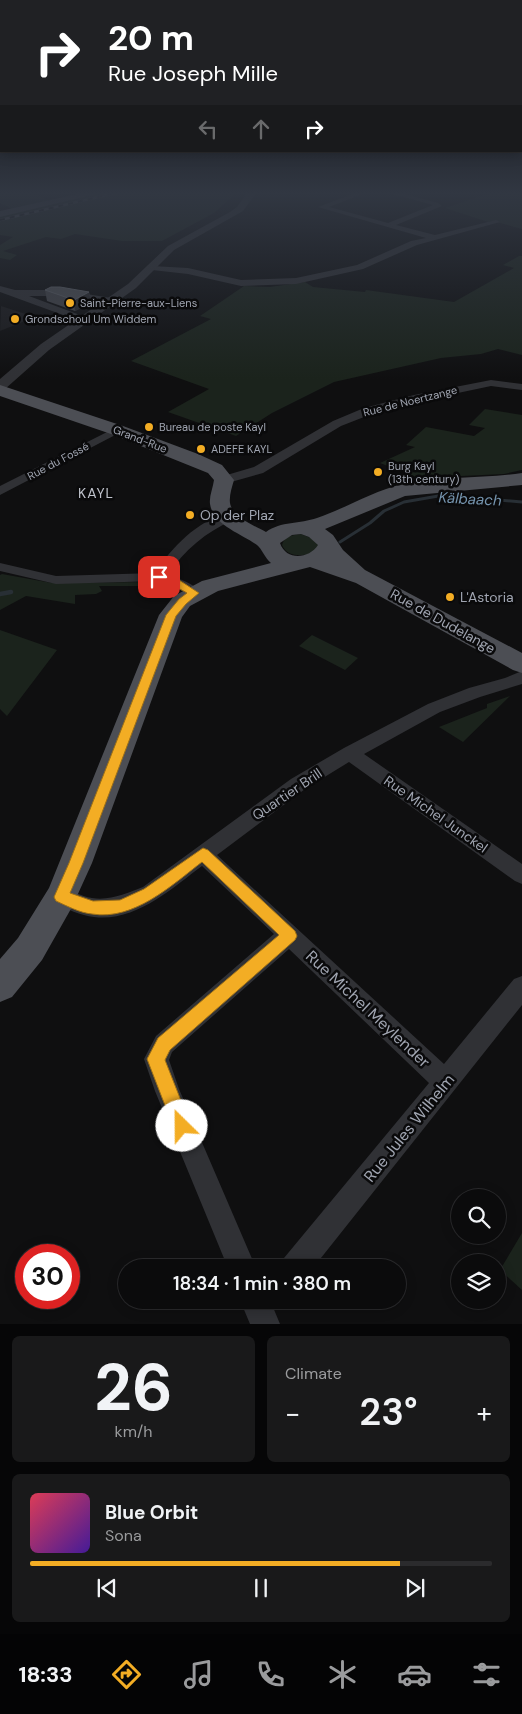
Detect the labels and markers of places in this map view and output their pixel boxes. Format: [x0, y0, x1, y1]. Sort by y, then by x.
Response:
place label: Saint-Pierre-aux-Liens [80, 296, 197, 310]
marker: Saint-Pierre-aux-Liens [64, 297, 76, 309]
place label: Grondschoul Um Widdem [25, 312, 157, 326]
marker: Grondschoul Um Widdem [9, 313, 21, 325]
place label: Bureau de poste Kayl [159, 420, 266, 434]
marker: Bureau de poste Kayl [143, 421, 155, 433]
place label: ADEFE KAYL [211, 442, 272, 456]
marker: ADEFE KAYL [195, 443, 207, 455]
place label: Burg Kayl (13th century) [388, 459, 459, 486]
marker: Burg Kayl (13th century) [372, 466, 384, 478]
place label: Op der Plaz [200, 506, 274, 524]
marker: Op der Plaz [184, 509, 196, 521]
pin [138, 556, 180, 598]
place label: L'Astoria [460, 588, 514, 606]
marker: L'Astoria [444, 591, 456, 603]

